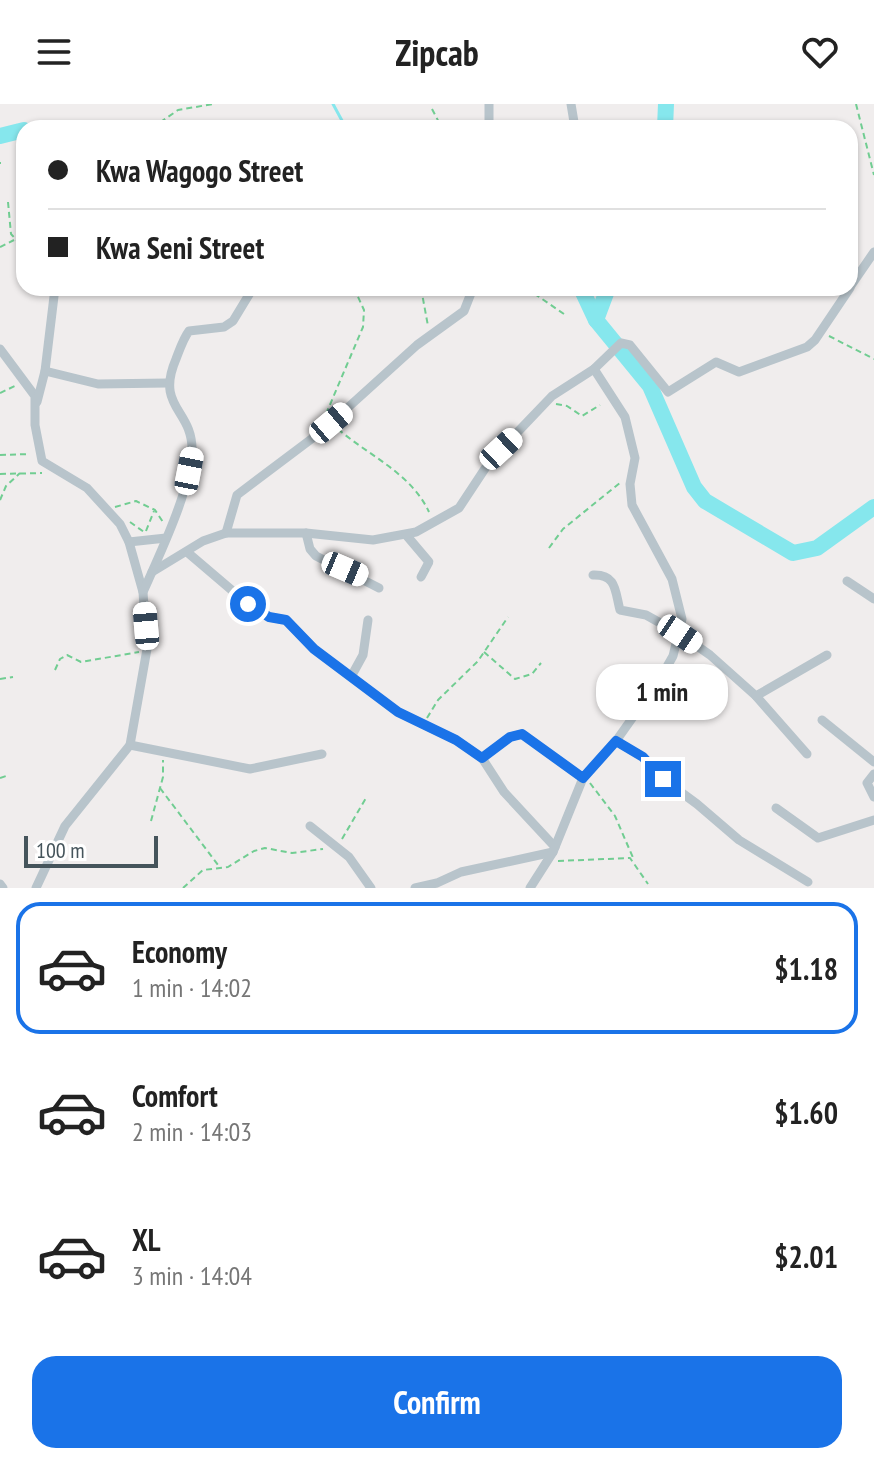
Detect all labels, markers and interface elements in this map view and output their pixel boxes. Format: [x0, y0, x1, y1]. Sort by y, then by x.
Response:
text: Zipcab [395, 29, 479, 76]
icon: menu [32, 30, 76, 74]
icon: heart [798, 30, 842, 74]
text: Kwa Wagogo Street [96, 151, 303, 190]
text: Kwa Seni Street [96, 228, 264, 267]
car [305, 398, 357, 448]
car [475, 424, 527, 474]
car [173, 445, 205, 497]
car [318, 549, 372, 589]
route start [230, 586, 266, 622]
car [132, 601, 160, 651]
car [653, 611, 707, 657]
callout: 1 min [597, 663, 729, 719]
text: 1 min [636, 675, 688, 708]
route end [645, 761, 681, 797]
scale bar [24, 832, 158, 868]
text: 100 m [36, 836, 85, 864]
icon: car [36, 932, 108, 1004]
text: Economy [132, 932, 227, 971]
text: $1.18 [774, 949, 838, 988]
text: 1 min · 14:02 [132, 971, 252, 1004]
icon: car [36, 1076, 108, 1148]
text: Comfort [132, 1076, 218, 1115]
text: $1.60 [774, 1093, 838, 1132]
text: 2 min · 14:03 [132, 1115, 252, 1148]
icon: car [36, 1220, 108, 1292]
text: XL [132, 1220, 161, 1259]
text: $2.01 [774, 1237, 838, 1276]
text: 3 min · 14:04 [132, 1259, 252, 1292]
button: Confirm [32, 1356, 842, 1448]

